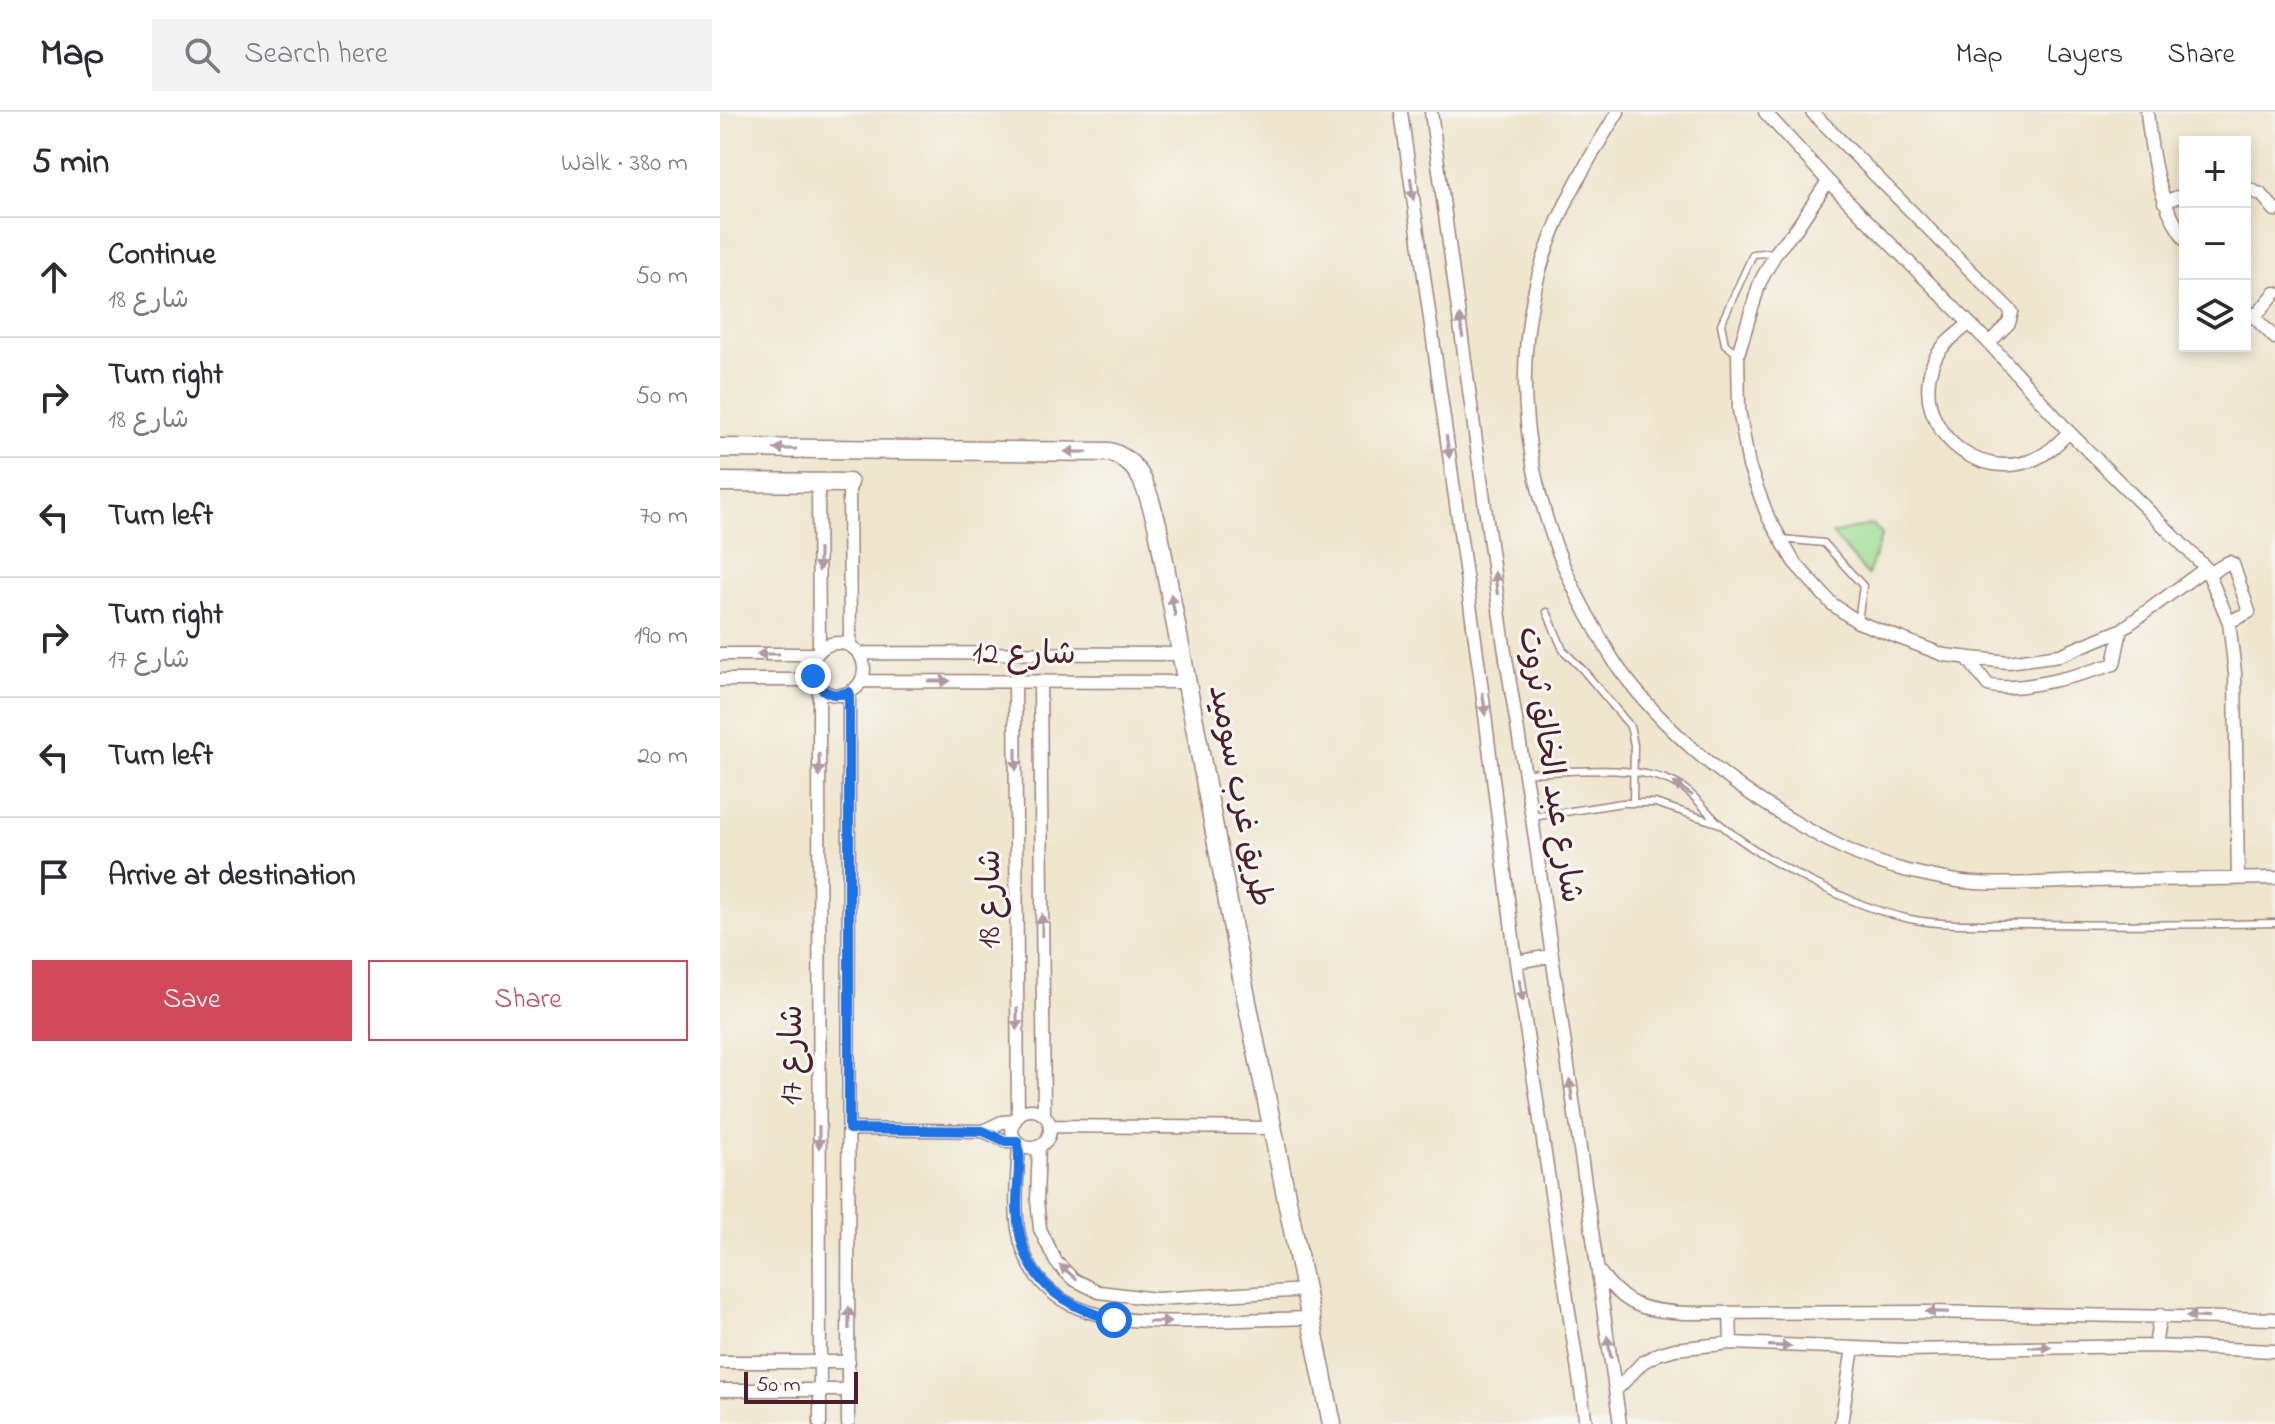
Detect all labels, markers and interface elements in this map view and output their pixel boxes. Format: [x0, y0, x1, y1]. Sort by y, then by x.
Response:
search box [152, 19, 712, 91]
text: Map [40, 27, 104, 83]
icon: search [180, 33, 224, 77]
text: Search here [244, 33, 388, 77]
text: Map [1955, 35, 2003, 76]
text: Layers [2047, 35, 2123, 76]
text: Share [2167, 35, 2235, 76]
map controls [2179, 136, 2251, 352]
button: + [2179, 136, 2251, 208]
text: 5 min [32, 139, 109, 189]
text: Walk · 380 m [561, 145, 688, 183]
one-way arrow [1406, 177, 1419, 202]
button: − [2179, 208, 2251, 280]
text: Continue [108, 234, 216, 278]
icon: ahead [32, 255, 76, 299]
text: 50 m [635, 258, 688, 296]
button: layers [2179, 280, 2251, 352]
text: شارع 18 [108, 282, 189, 320]
one-way arrow [1454, 313, 1467, 338]
text: Turn right [108, 354, 223, 398]
icon: right [32, 375, 76, 419]
text: 50 m [635, 378, 688, 416]
text: شارع 18 [108, 402, 189, 440]
one-way arrow [1442, 435, 1455, 460]
one-way arrow [772, 442, 797, 455]
one-way arrow [1063, 446, 1088, 458]
icon: left [32, 495, 76, 539]
text: Turn left [108, 495, 213, 539]
text: 70 m [639, 498, 688, 536]
one-way arrow [813, 548, 825, 573]
one-way arrow [1489, 570, 1502, 595]
one-way arrow [1166, 592, 1178, 617]
text: Turn right [108, 594, 223, 638]
icon: right [32, 615, 76, 659]
text: 190 m [634, 618, 688, 656]
street label: شارع عبد الخالق ثروت [1504, 623, 1594, 907]
street label: شارع 12 [972, 632, 1076, 679]
text: شارع 17 [108, 642, 190, 680]
one-way arrow [755, 648, 780, 660]
route end [795, 658, 831, 694]
one-way arrow [927, 675, 952, 687]
street label: طريق غرب سوميد [1194, 681, 1284, 911]
one-way arrow [1477, 692, 1490, 717]
icon: left [32, 735, 76, 779]
text: Turn left [108, 735, 213, 779]
text: 20 m [637, 738, 688, 776]
one-way arrow [1010, 747, 1022, 772]
one-way arrow [813, 753, 825, 778]
one-way arrow [1672, 782, 1694, 797]
street label: شارع 18 [968, 849, 1015, 949]
icon: arrive [32, 855, 76, 899]
text: Arrive at destination [108, 855, 356, 899]
one-way arrow [1036, 912, 1049, 937]
button: Save [32, 960, 352, 1041]
button: Share [368, 960, 688, 1041]
one-way arrow [1515, 978, 1527, 1003]
street label: شارع 17 [770, 1005, 817, 1105]
one-way arrow [1011, 1007, 1023, 1032]
one-way arrow [1564, 1077, 1577, 1102]
one-way arrow [813, 1125, 825, 1150]
one-way arrow [1058, 1264, 1078, 1281]
route start [1096, 1302, 1132, 1338]
one-way arrow [843, 1305, 855, 1330]
one-way arrow [1924, 1306, 1949, 1318]
one-way arrow [2184, 1310, 2209, 1323]
one-way arrow [1148, 1316, 1173, 1328]
one-way arrow [1602, 1334, 1614, 1359]
one-way arrow [1768, 1340, 1793, 1353]
one-way arrow [2028, 1341, 2053, 1353]
scale bar [744, 1368, 858, 1404]
text: 50 m [756, 1370, 801, 1402]

